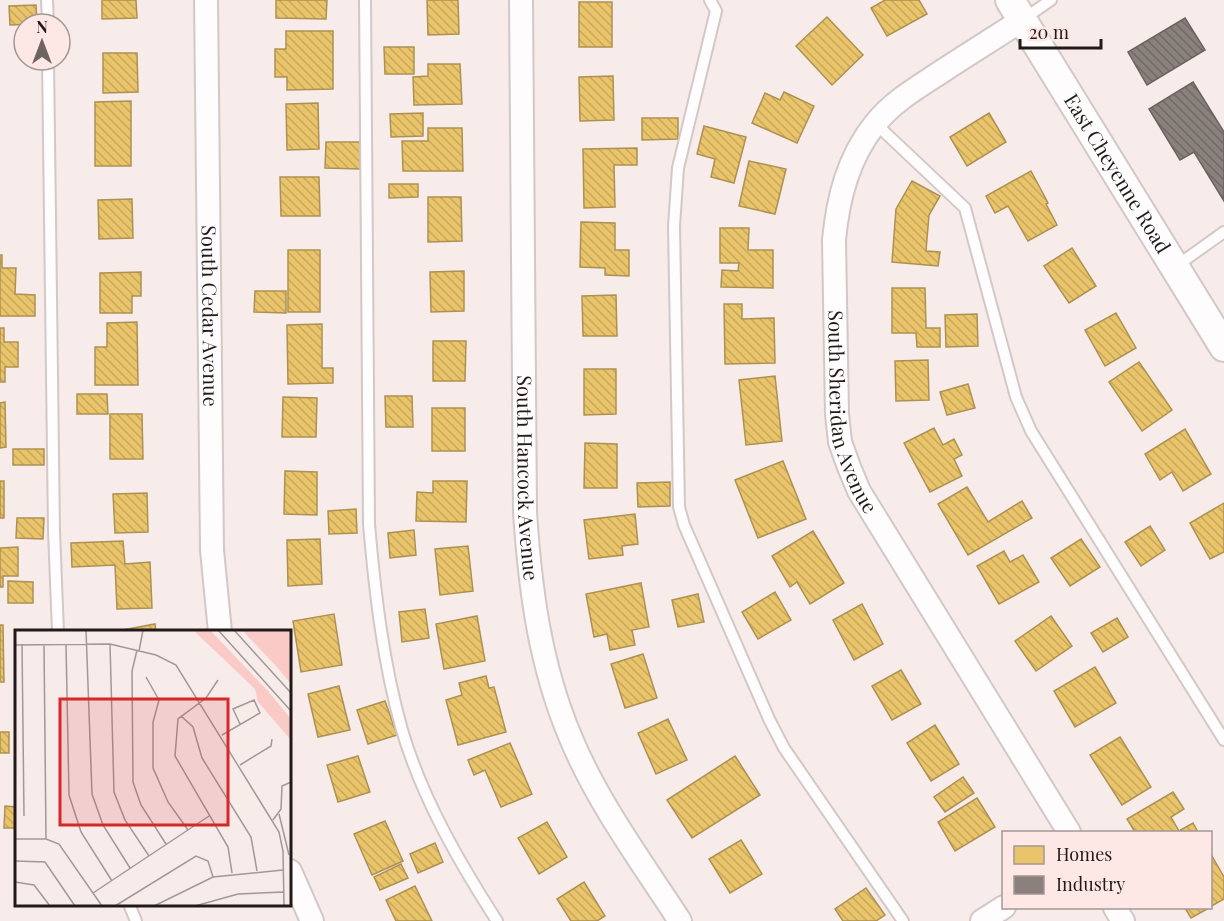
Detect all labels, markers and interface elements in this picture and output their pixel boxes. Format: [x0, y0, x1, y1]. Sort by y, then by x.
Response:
north arrow [12, 12, 72, 72]
scale bar [1020, 12, 1101, 50]
text: N [36, 16, 48, 37]
text: 20 m [1029, 20, 1069, 44]
street label: East Cheyenne Road [1059, 88, 1178, 258]
street label: South Cedar Avenue [196, 225, 225, 407]
street label: South Sheridan Avenue [823, 310, 884, 518]
street label: South Hancock Avenue [512, 375, 546, 582]
inset map [15, 630, 291, 906]
legend [1002, 831, 1212, 909]
text: Homes [1056, 842, 1112, 866]
text: Industry [1056, 872, 1125, 896]

